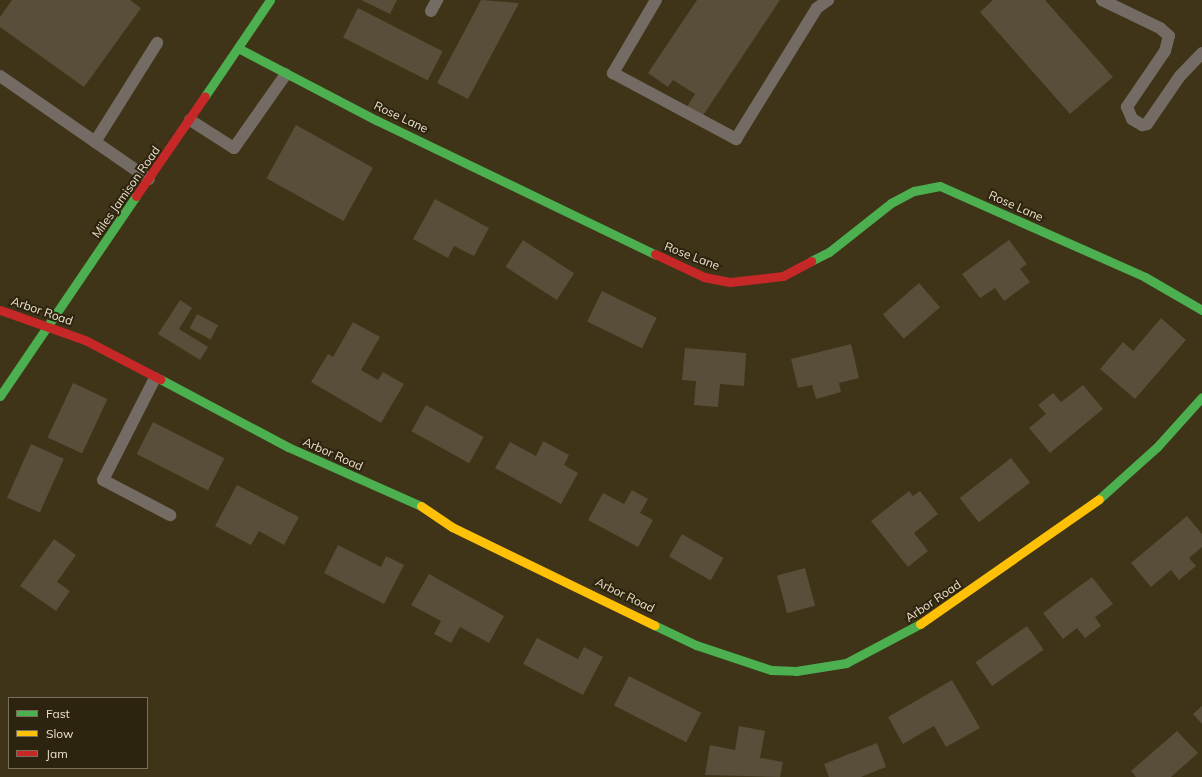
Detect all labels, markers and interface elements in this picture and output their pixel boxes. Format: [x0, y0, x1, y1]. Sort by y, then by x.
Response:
street label: Rose Lane [372, 98, 430, 136]
street label: Miles Jamison Road [89, 143, 163, 241]
street label: Rose Lane [987, 188, 1045, 224]
street label: Rose Lane [662, 239, 722, 273]
street label: Arbor Road [9, 294, 75, 328]
street label: Arbor Road [301, 434, 365, 474]
street label: Arbor Road [593, 574, 657, 616]
street label: Arbor Road [902, 577, 964, 625]
legend [8, 697, 148, 769]
text: Fast [46, 706, 70, 721]
text: Slow [46, 726, 74, 741]
text: Jam [46, 746, 68, 761]

